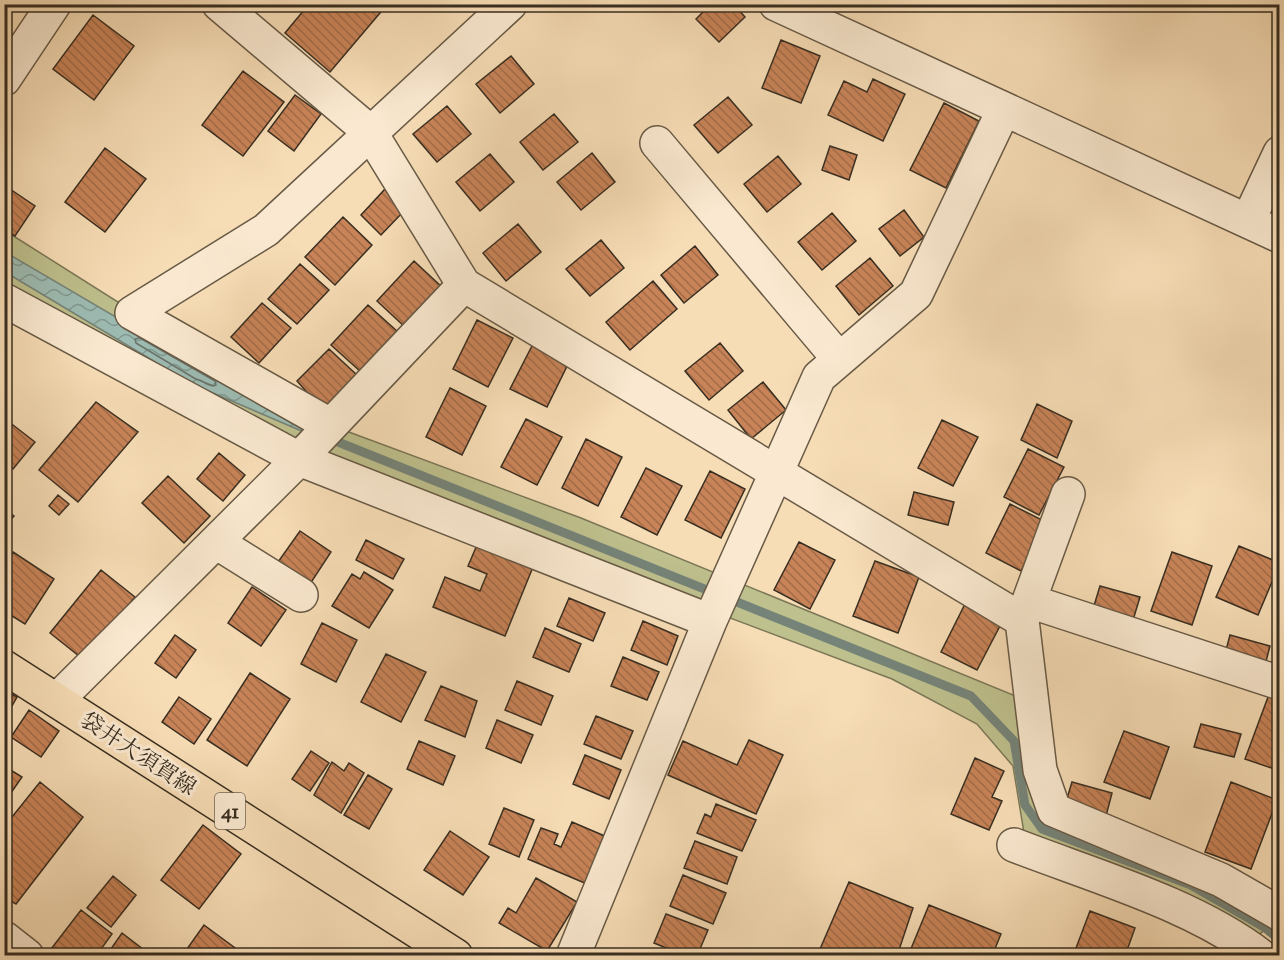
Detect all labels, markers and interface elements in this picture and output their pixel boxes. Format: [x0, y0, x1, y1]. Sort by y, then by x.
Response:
street label: 袋井大須賀線 [73, 706, 201, 805]
road number: 41 [215, 793, 245, 829]

